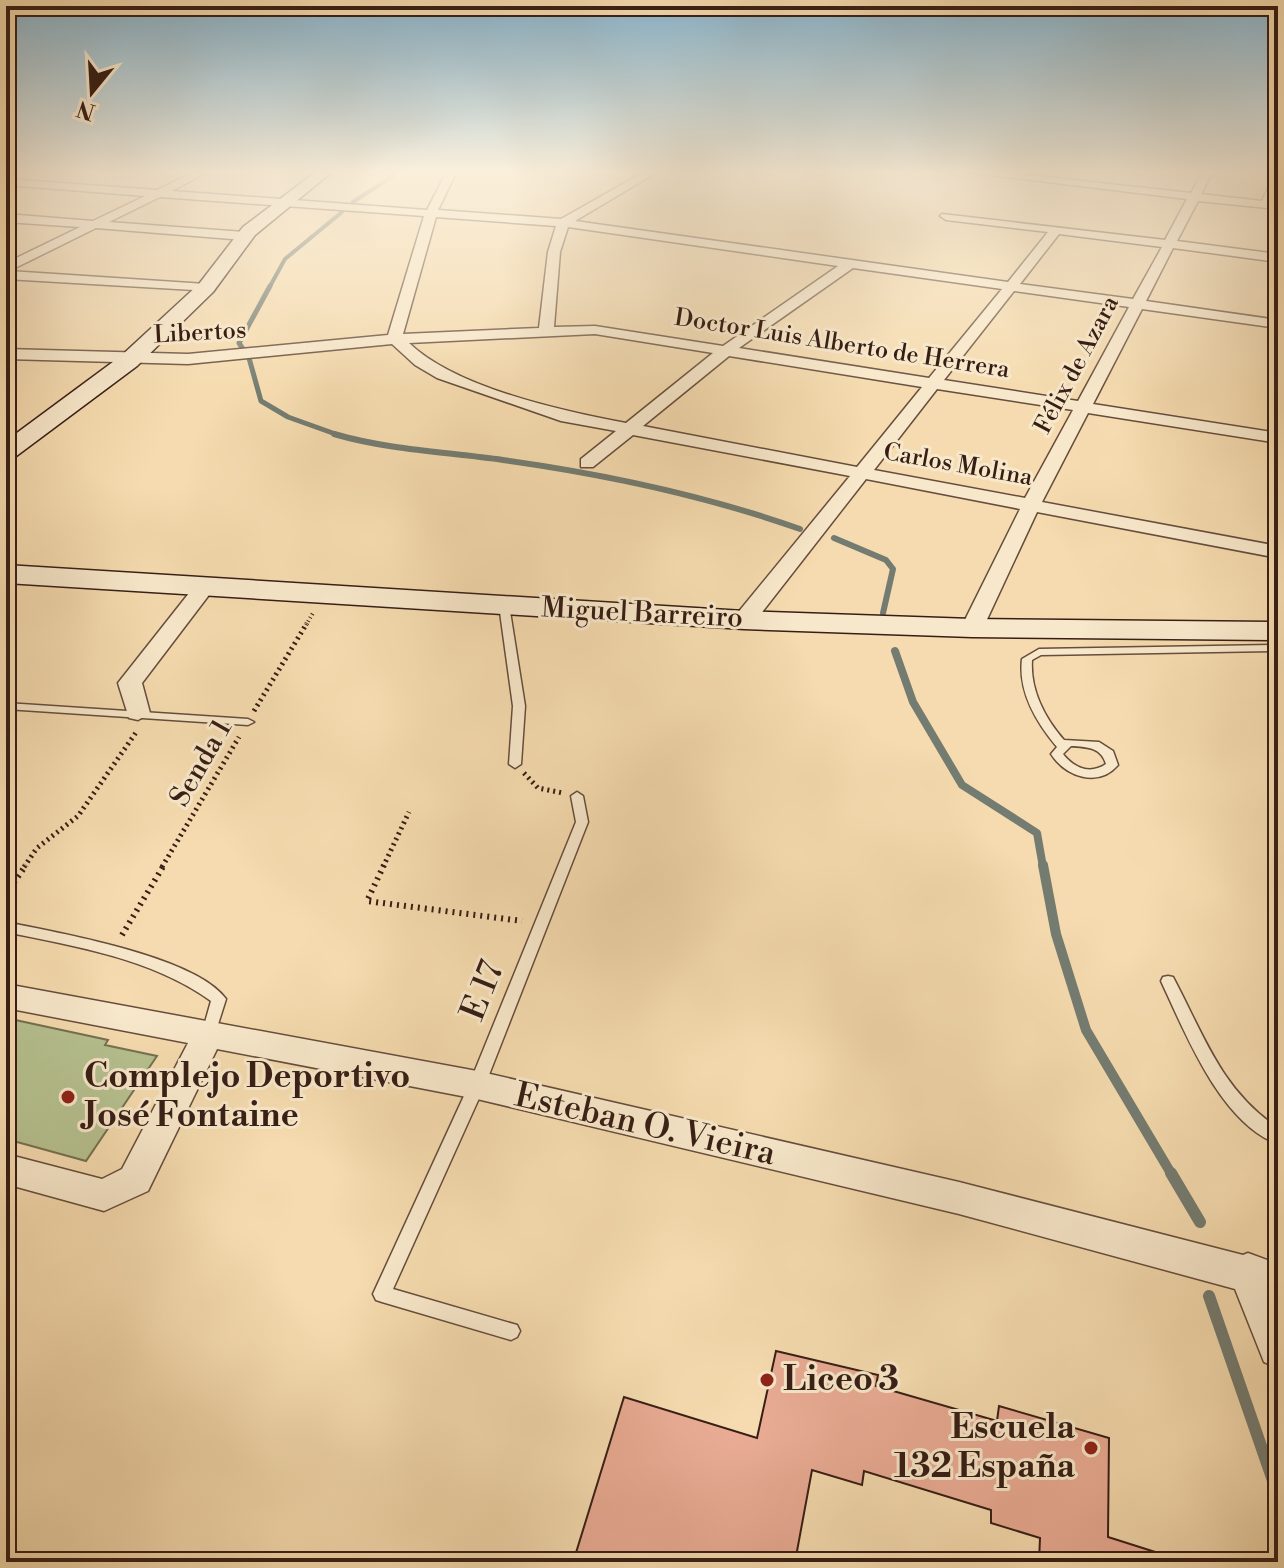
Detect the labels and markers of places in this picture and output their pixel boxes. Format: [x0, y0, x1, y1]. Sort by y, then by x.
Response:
place label: Complejo Deportivo José Fontaine [80, 1056, 410, 1137]
marker: Complejo Deportivo José Fontaine [59, 1088, 77, 1106]
place label: Liceo 3 [783, 1359, 899, 1401]
marker: Liceo 3 [758, 1371, 776, 1389]
place label: Escuela 132 España [894, 1407, 1076, 1488]
marker: Escuela 132 España [1082, 1439, 1100, 1457]

